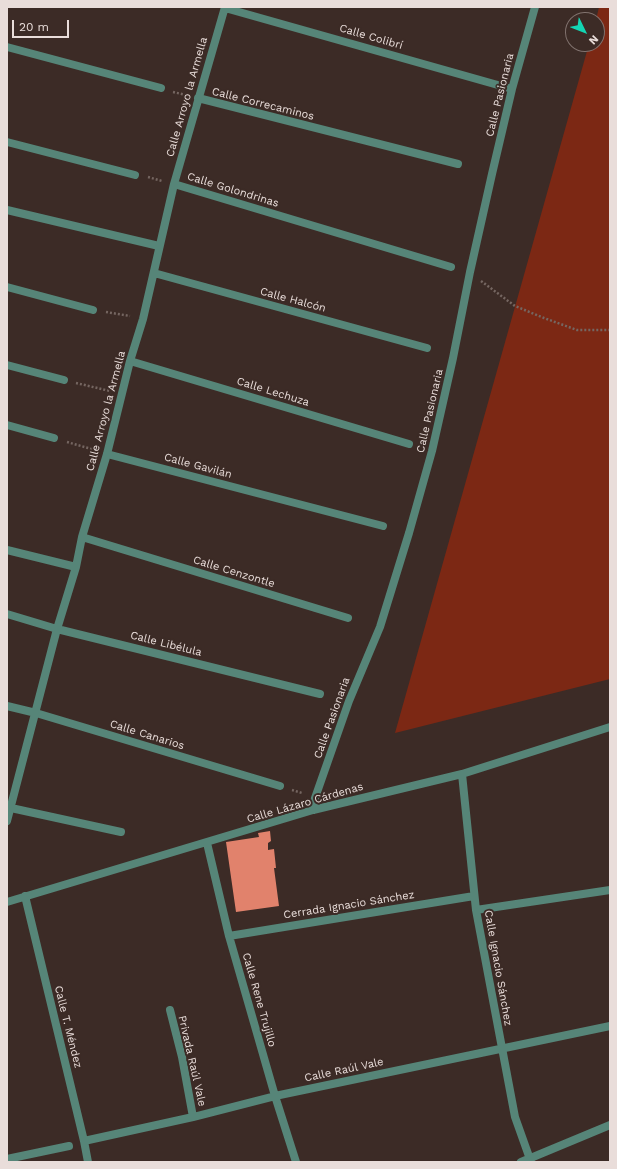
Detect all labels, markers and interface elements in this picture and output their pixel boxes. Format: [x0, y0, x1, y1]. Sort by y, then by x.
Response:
scale bar [14, 12, 71, 38]
north arrow [565, 12, 605, 52]
text: 20 m [19, 20, 49, 34]
street label: Calle Colibrí [338, 22, 404, 52]
text: N [586, 32, 601, 47]
street label: Calle Arroyo la Armella [164, 36, 210, 158]
street label: Calle Pasionaria [483, 52, 517, 138]
street label: Calle Correcaminos [211, 85, 315, 123]
street label: Calle Golondrinas [186, 170, 280, 210]
street label: Calle Halcón [259, 285, 327, 315]
street label: Calle Arroyo la Armella [84, 349, 128, 473]
street label: Calle Pasionaria [414, 368, 446, 454]
street label: Calle Lechuza [235, 375, 311, 409]
street label: Calle Gavilán [163, 451, 233, 481]
street label: Calle Cenzontle [192, 553, 276, 591]
street label: Calle Libélula [129, 629, 203, 659]
street label: Calle Pasionaria [311, 676, 353, 760]
street label: Calle Canarios [108, 717, 186, 753]
street label: Calle Lázaro Cárdenas [245, 780, 365, 826]
street label: Cerrada Ignacio Sánchez [283, 888, 415, 922]
street label: Calle Ignacio Sánchez [481, 909, 515, 1027]
street label: Calle Rene Trujillo [239, 951, 279, 1049]
street label: Calle T. Méndez [51, 984, 85, 1070]
street label: Privada Raúl Vale [175, 1014, 209, 1108]
street label: Calle Raúl Vale [303, 1055, 385, 1085]

